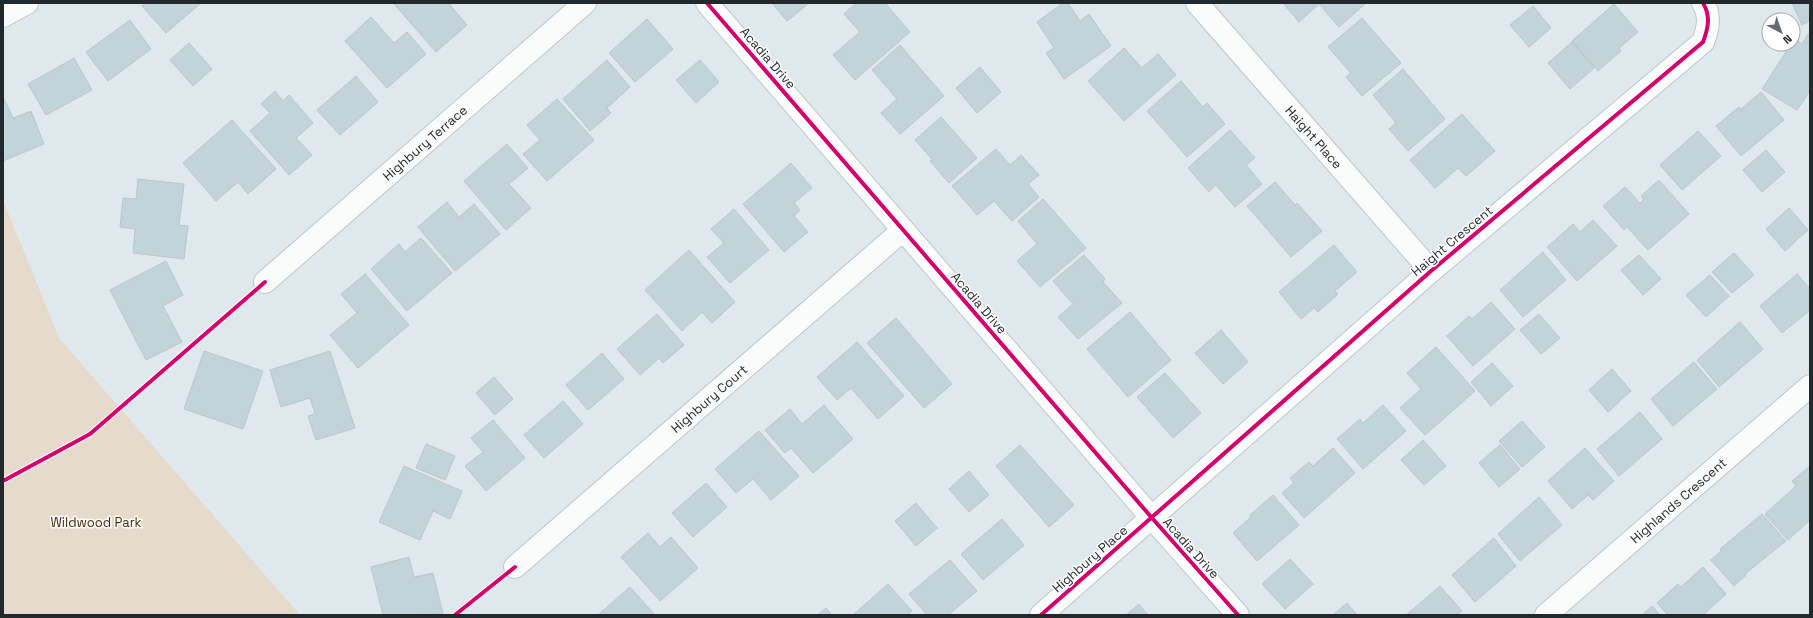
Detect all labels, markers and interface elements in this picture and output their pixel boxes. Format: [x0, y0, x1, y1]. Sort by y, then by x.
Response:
north arrow [1761, 12, 1801, 52]
street label: Acadia Drive [736, 23, 800, 93]
text: N [1780, 32, 1795, 47]
street label: Highbury Terrace [379, 101, 471, 184]
street label: Haight Place [1282, 102, 1346, 172]
street label: Haight Crescent [1408, 202, 1496, 280]
street label: Acadia Drive [947, 268, 1011, 338]
street label: Highbury Court [667, 361, 751, 436]
street label: Highlands Crescent [1626, 454, 1730, 547]
park label: Wildwood Park [50, 514, 142, 531]
street label: Acadia Drive [1159, 514, 1223, 582]
street label: Highbury Place [1049, 522, 1131, 596]

